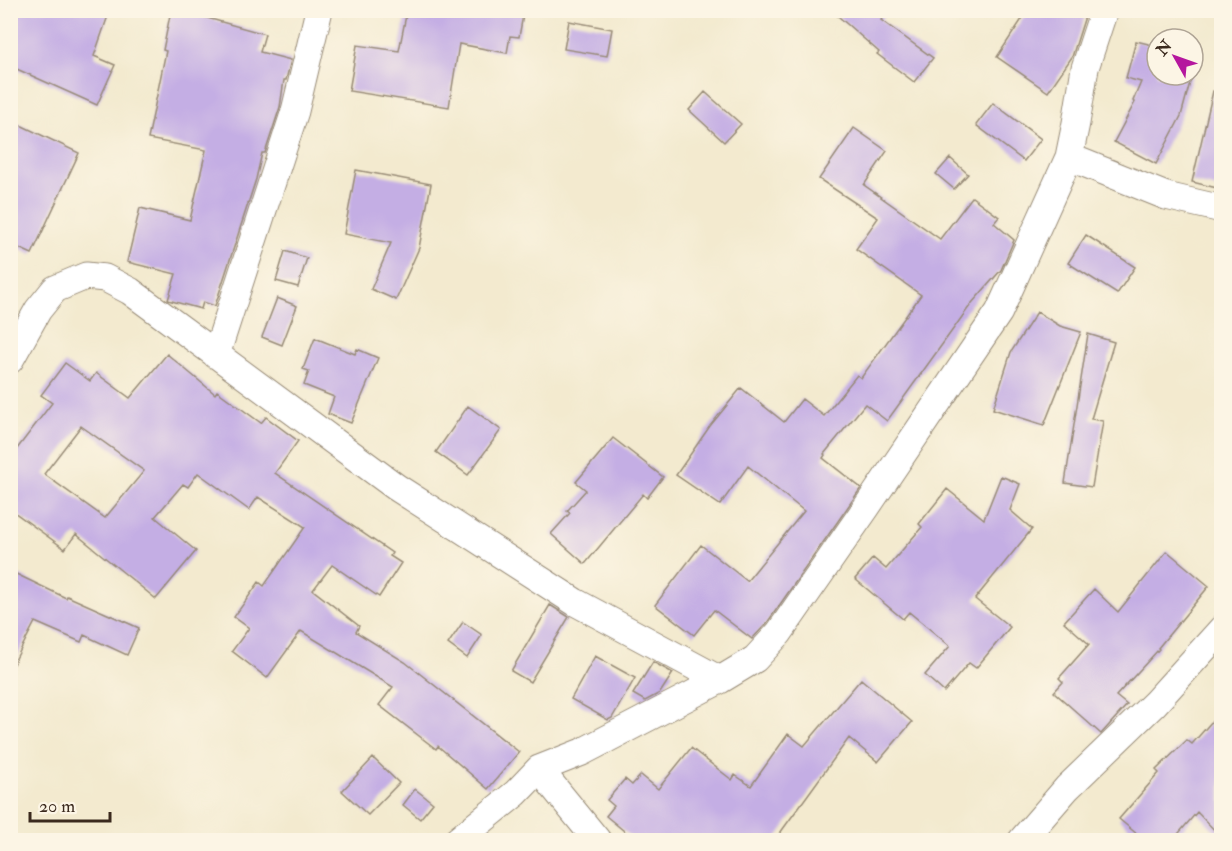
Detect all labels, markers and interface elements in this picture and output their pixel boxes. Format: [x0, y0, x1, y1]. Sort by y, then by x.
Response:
north arrow [1145, 27, 1205, 87]
text: N [1151, 36, 1177, 61]
scale bar [30, 785, 110, 823]
text: 20 m [39, 795, 75, 818]

